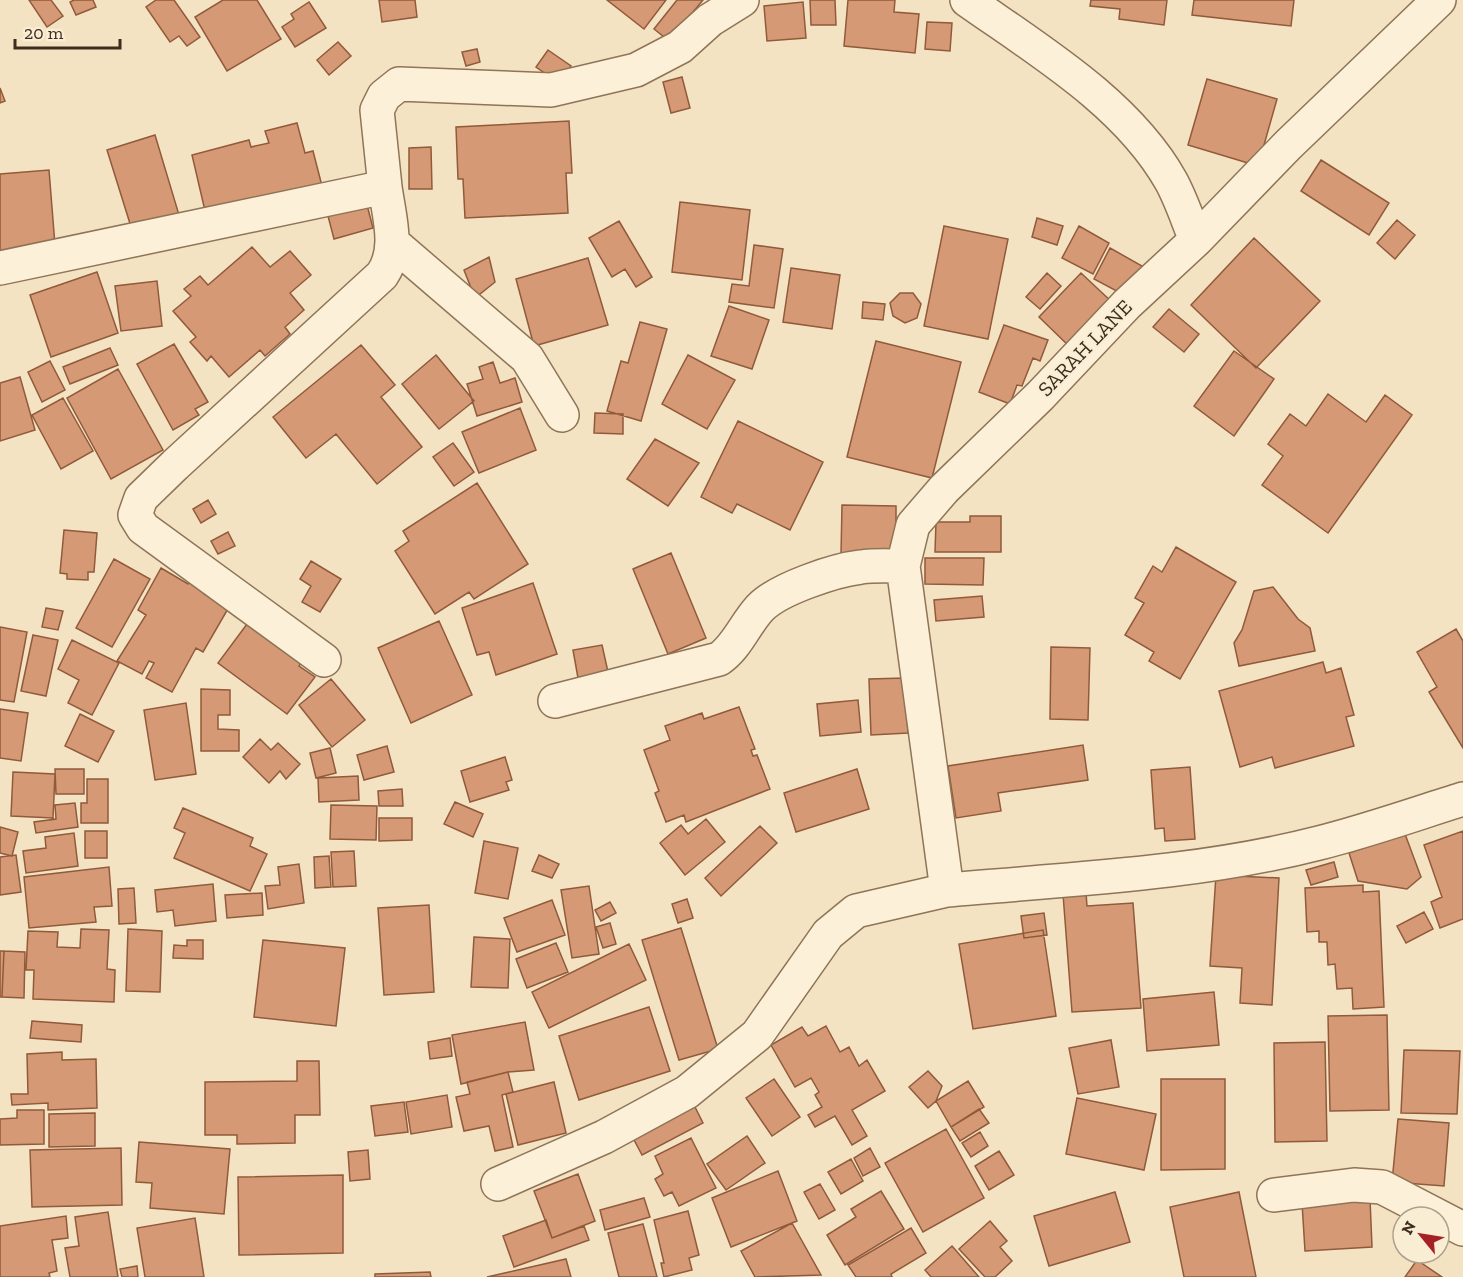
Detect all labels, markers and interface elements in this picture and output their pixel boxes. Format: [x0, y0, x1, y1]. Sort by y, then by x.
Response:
scale bar [15, 12, 120, 50]
text: 20 m [24, 22, 64, 44]
street label: SARAH LANE [1032, 294, 1137, 401]
north arrow [1391, 1205, 1451, 1265]
text: N [1397, 1218, 1420, 1238]

